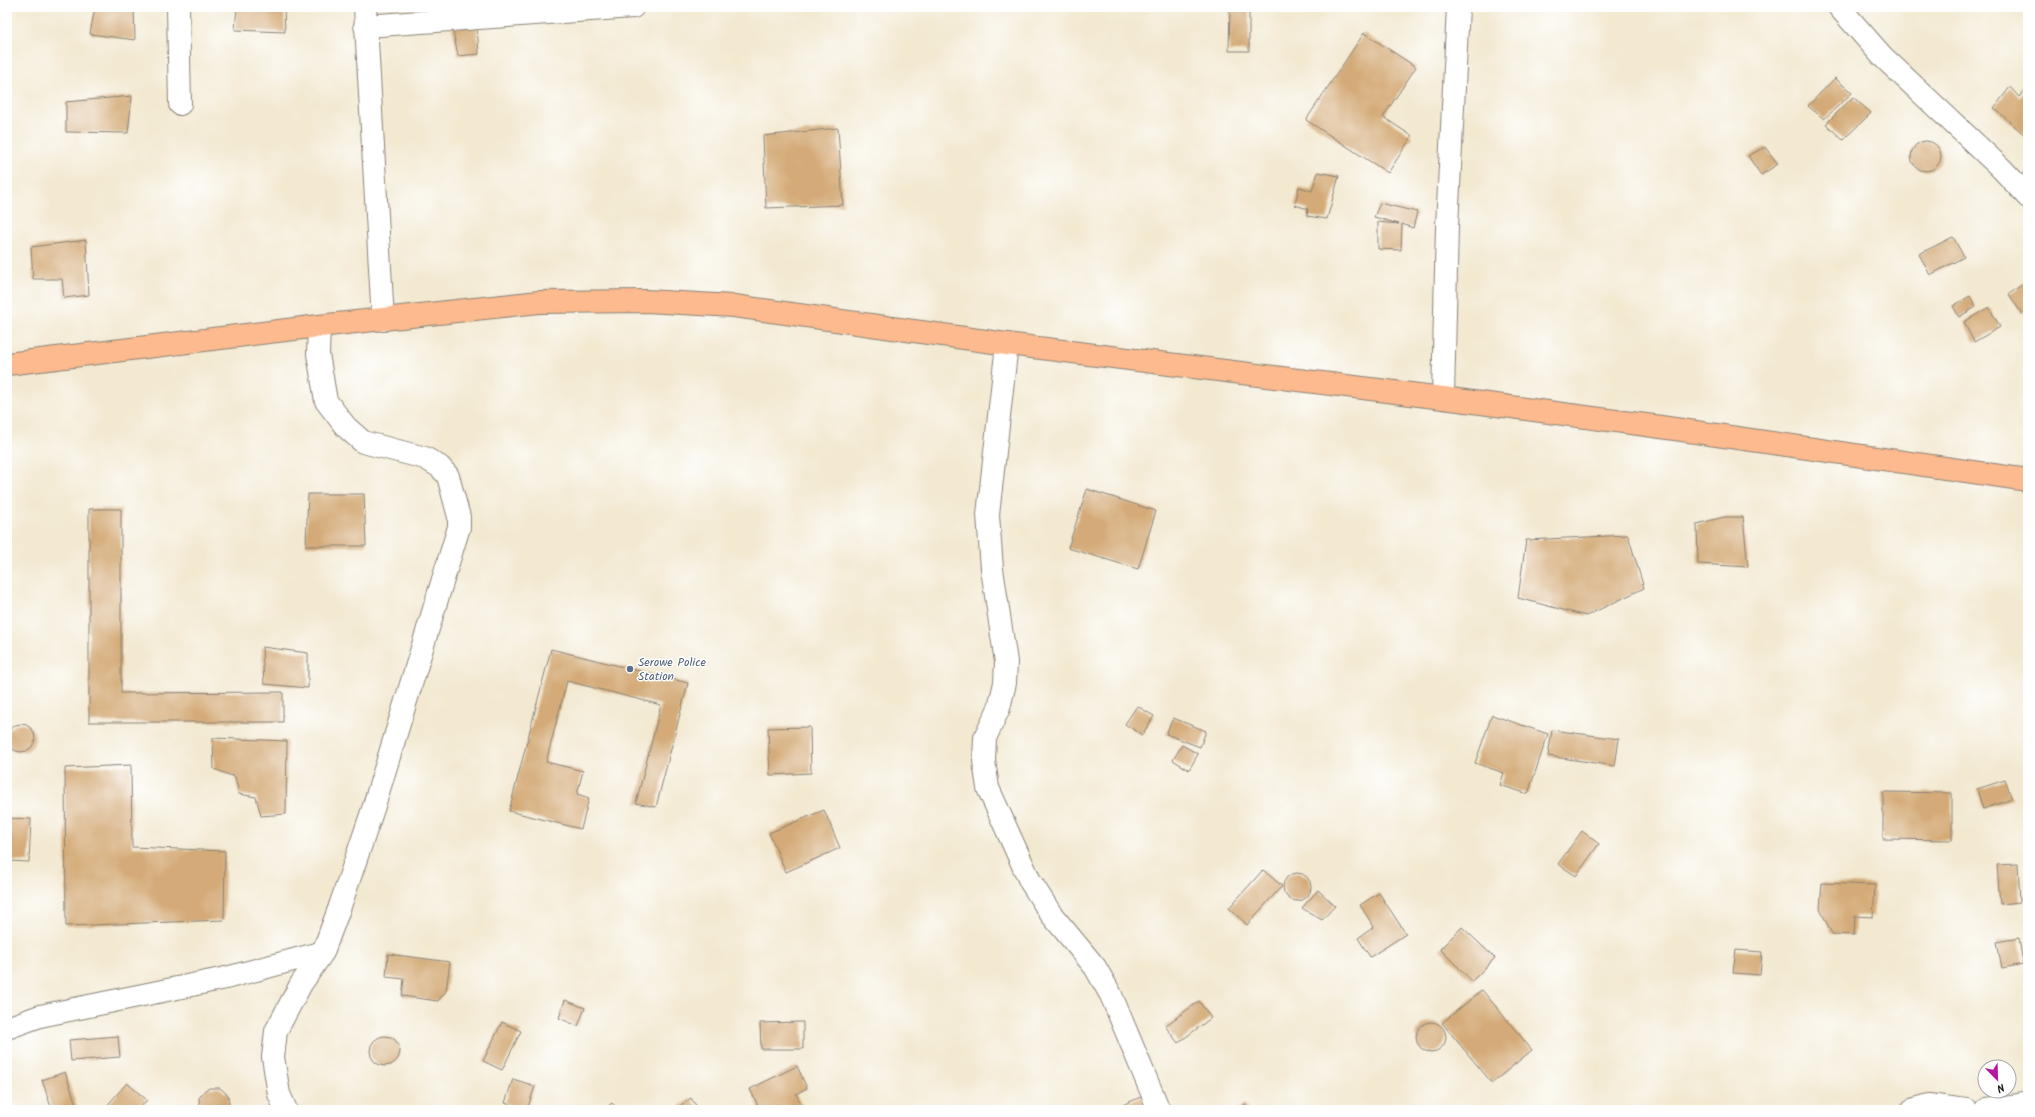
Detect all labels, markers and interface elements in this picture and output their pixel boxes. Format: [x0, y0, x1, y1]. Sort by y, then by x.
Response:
place label: Serowe Police Station [638, 653, 707, 686]
marker: Serowe Police Station [625, 664, 635, 674]
north arrow [1977, 1059, 2017, 1099]
text: N [1994, 1078, 2007, 1097]

